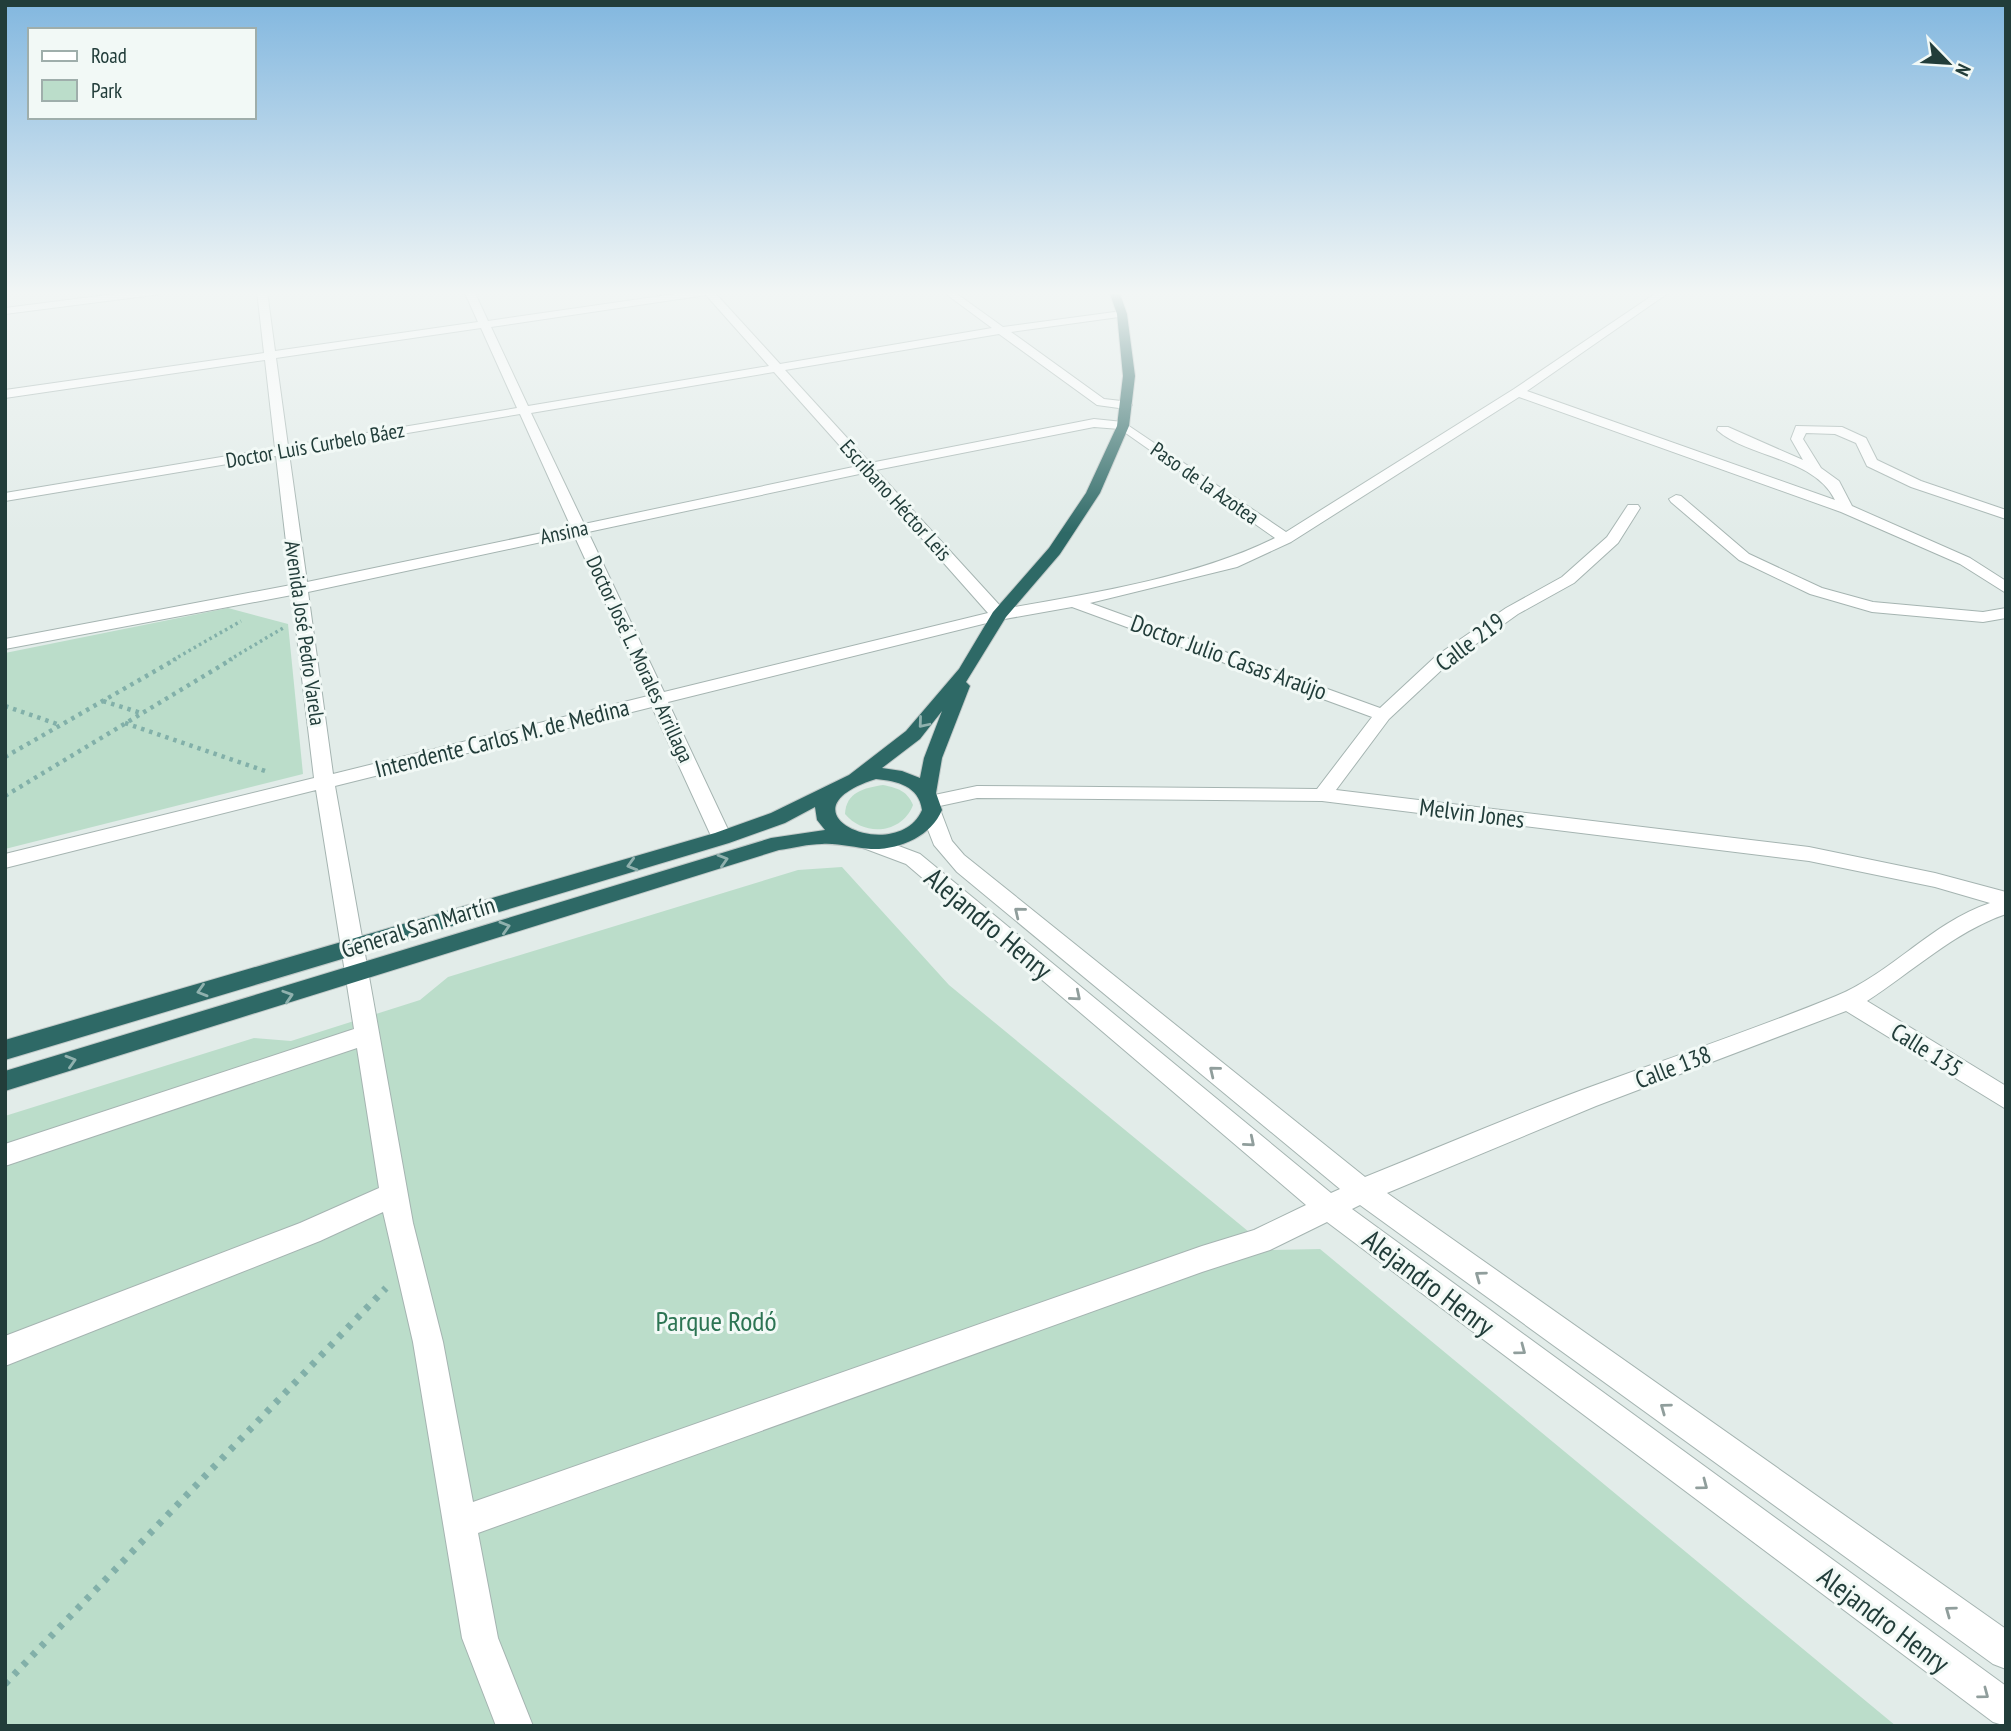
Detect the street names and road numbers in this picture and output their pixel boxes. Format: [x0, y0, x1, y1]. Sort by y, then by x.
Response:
street label: Doctor Luis Curbelo Báez [224, 416, 406, 474]
street label: Escribano Héctor Leis [834, 434, 958, 566]
street label: Paso de la Azotea [1146, 436, 1264, 530]
street label: Ansina [538, 514, 590, 550]
street label: Avenida José Pedro Varela [279, 539, 331, 727]
street label: Doctor José L. Morales Arrillaga [580, 551, 700, 767]
street label: Calle 219 [1429, 606, 1511, 678]
street label: Doctor Julio Casas Araújo [1127, 607, 1331, 707]
street label: Intendente Carlos M. de Medina [372, 691, 632, 785]
street label: Melvin Jones [1418, 791, 1526, 835]
street label: Alejandro Henry [917, 859, 1061, 988]
street label: General San Martín [337, 889, 499, 965]
street label: Calle 135 [1885, 1016, 1969, 1084]
street label: Calle 138 [1631, 1038, 1715, 1096]
street label: Alejandro Henry [1356, 1220, 1503, 1344]
street label: Alejandro Henry [1811, 1557, 1958, 1681]

